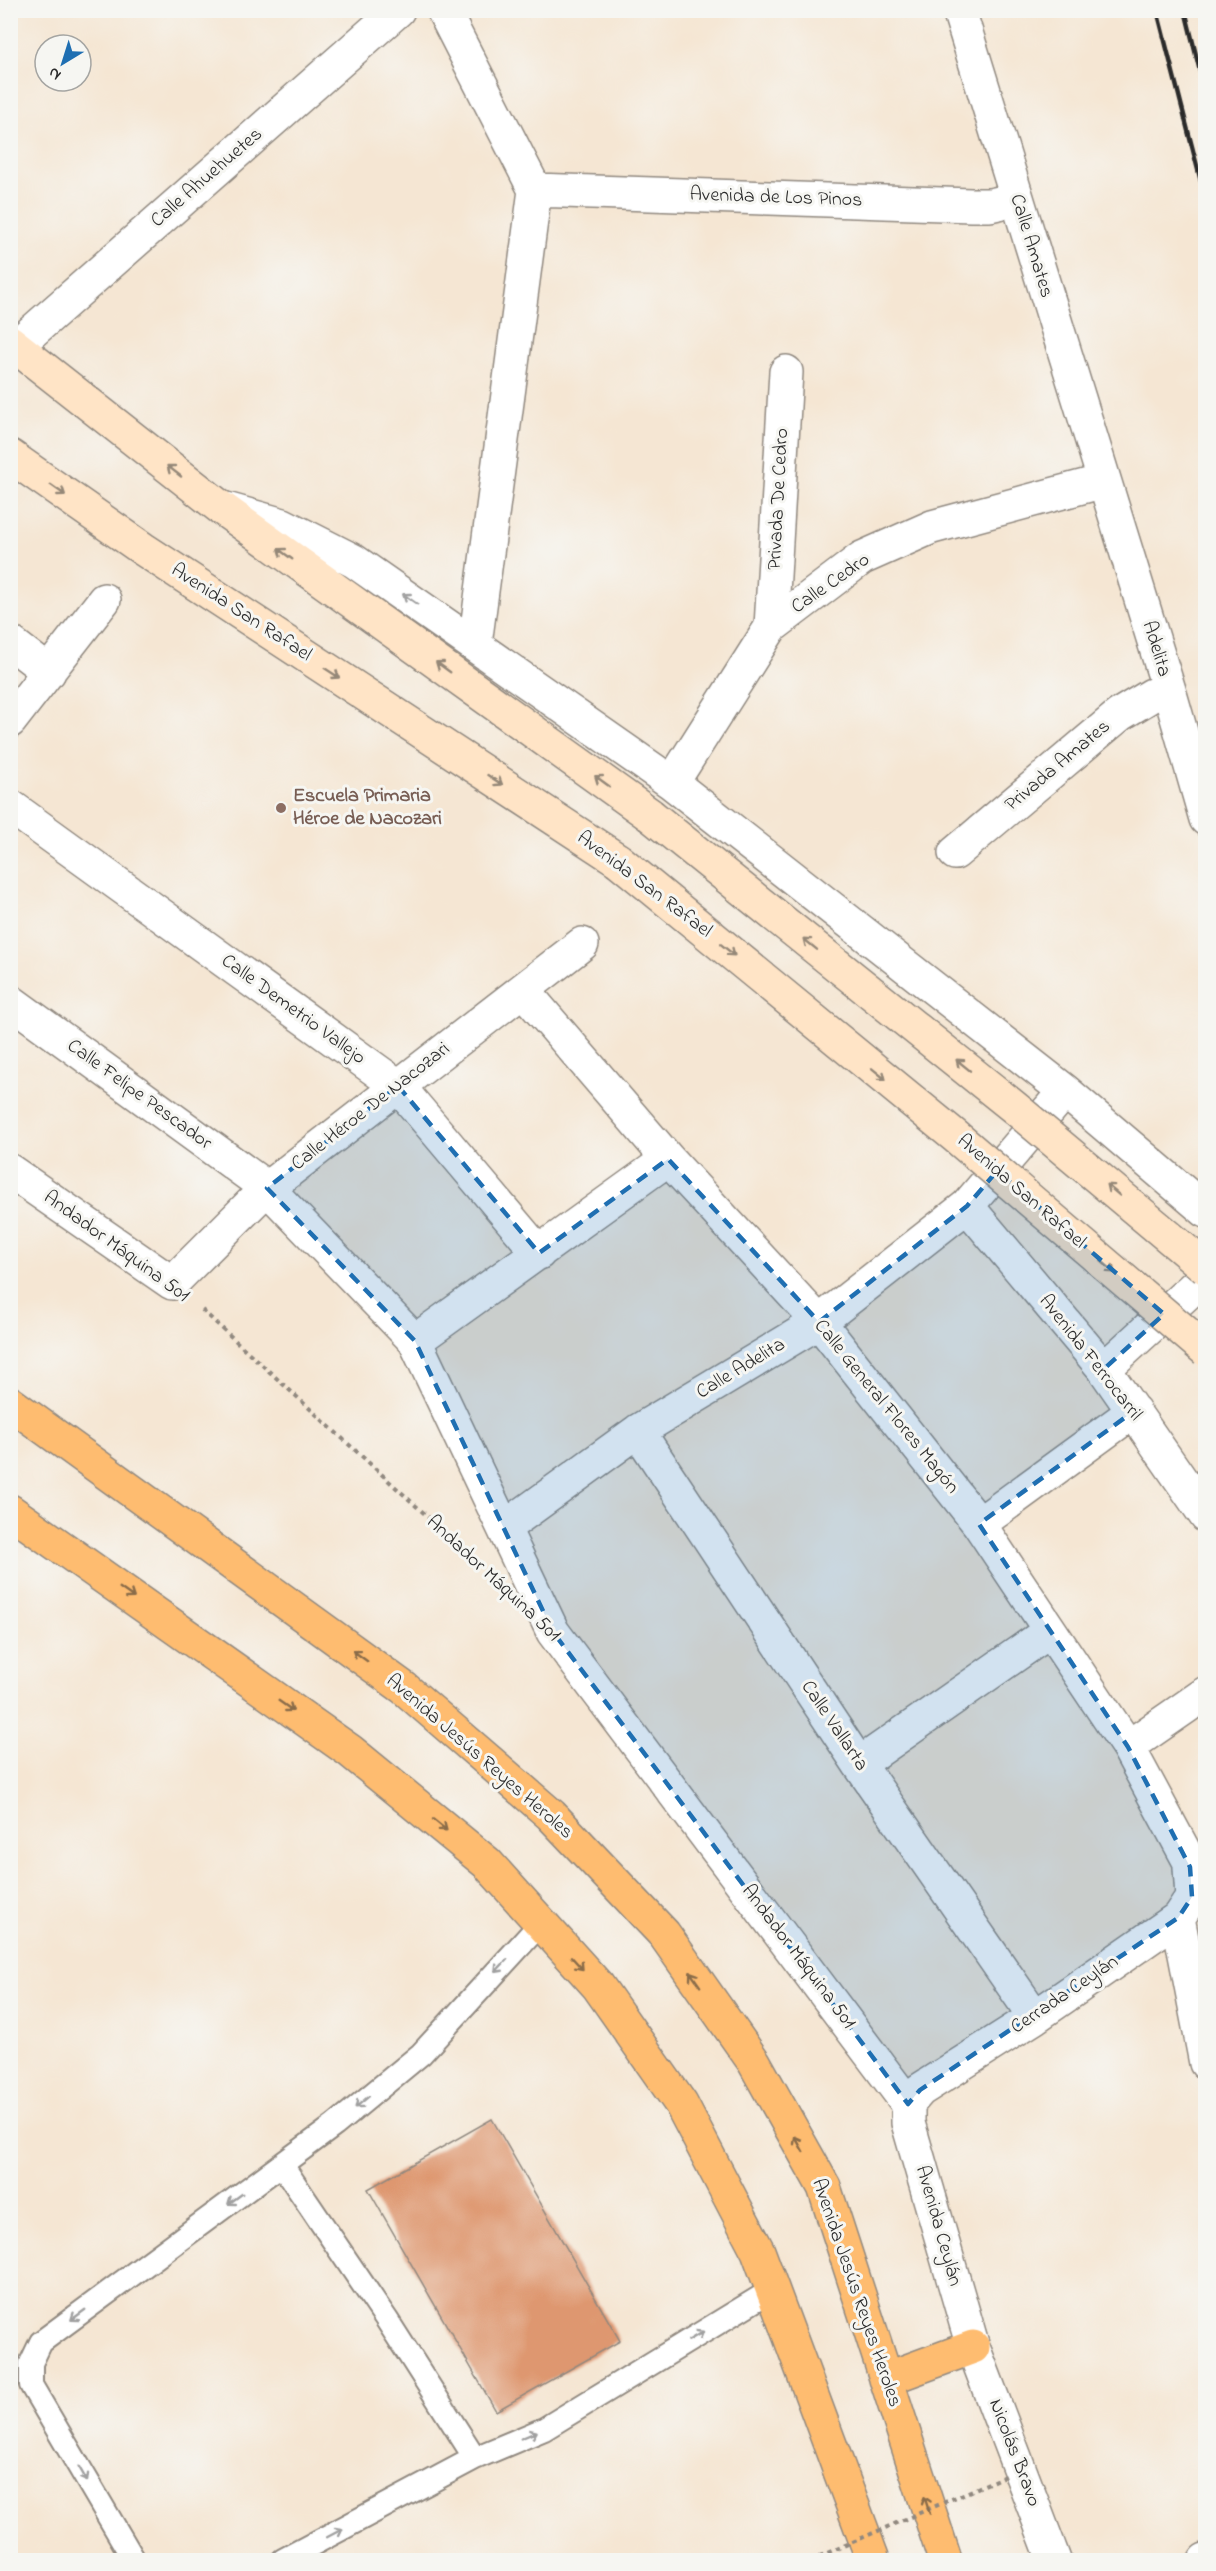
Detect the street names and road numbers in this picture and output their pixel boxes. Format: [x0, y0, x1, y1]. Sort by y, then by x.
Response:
street label: Calle Ahuehuetes [145, 121, 269, 235]
street label: Avenida de Los Pinos [689, 180, 863, 216]
street label: Calle Amates [1001, 191, 1061, 301]
street label: Privada De Cedro [761, 427, 797, 571]
street label: Calle Cedro [786, 546, 876, 622]
street label: Avenida San Rafael [165, 556, 317, 670]
street label: Adelita [1134, 618, 1178, 680]
street label: Privada Amates [999, 713, 1117, 819]
street label: Avenida San Rafael [570, 824, 718, 946]
street label: Calle Demetrio Vallejo [215, 947, 371, 1073]
street label: Calle Felipe Pescador [60, 1032, 218, 1158]
street label: Calle Héroe De Nacozari [285, 1036, 457, 1178]
street label: Avenida San Rafael [950, 1128, 1092, 1256]
street label: Andador Máquina 501 [37, 1184, 195, 1310]
street label: Avenida Ferrocarril [1031, 1288, 1149, 1428]
street label: Calle General Flores Magón [806, 1313, 966, 1501]
street label: Calle Adelita [691, 1331, 791, 1407]
street label: Andador Máquina 501 [419, 1509, 567, 1649]
street label: Avenida Jesús Reyes Heroles [379, 1667, 579, 1847]
street label: Calle Vallarta [793, 1675, 875, 1777]
street label: Andador Máquina 501 [734, 1878, 862, 2036]
street label: Cerrada Ceylán [1005, 1948, 1125, 2042]
street label: Avenida Ceylán [907, 2162, 969, 2290]
street label: Avenida Jesús Reyes Heroles [803, 2175, 909, 2411]
street label: Nicolás Bravo [980, 2395, 1048, 2511]

